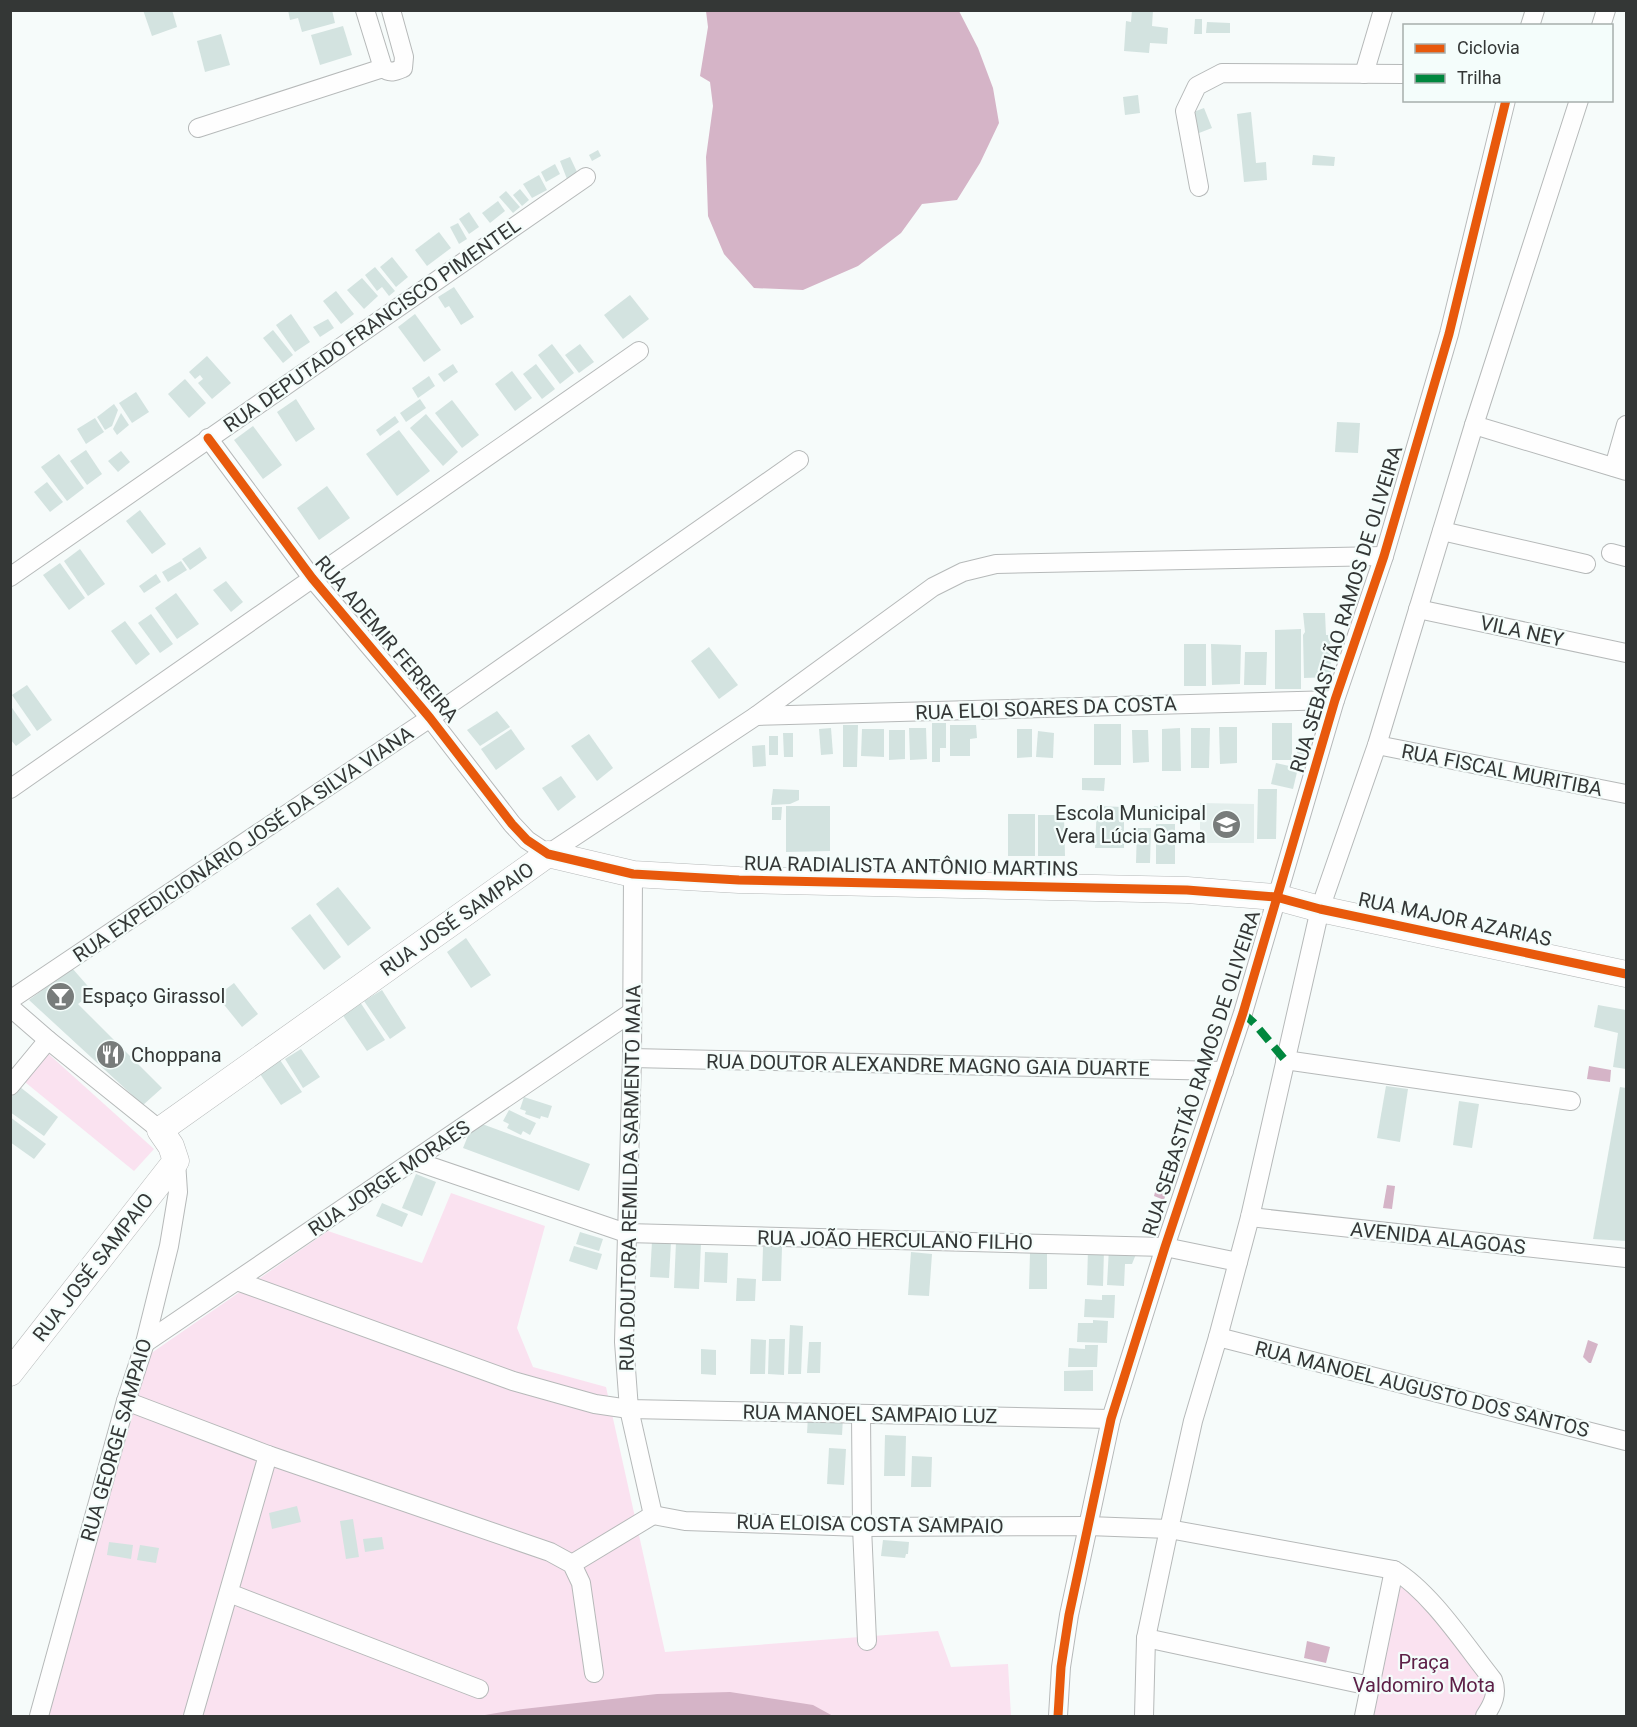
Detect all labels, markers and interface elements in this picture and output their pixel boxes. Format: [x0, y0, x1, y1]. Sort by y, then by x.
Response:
legend [1403, 24, 1613, 102]
text: Ciclovia [1457, 37, 1520, 58]
text: Trilha [1457, 67, 1502, 88]
street label: RUA DEPUTADO FRANCISCO PIMENTEL [219, 213, 525, 437]
street label: RUA SEBASTIÃO RAMOS DE OLIVEIRA [1285, 443, 1407, 775]
street label: RUA ADEMIR FERREIRA [310, 551, 464, 727]
street label: VILA NEY [1478, 610, 1566, 652]
street label: RUA ELOI SOARES DA COSTA [915, 691, 1177, 725]
street label: RUA EXPEDICIONÁRIO JOSÉ DA SILVA VIANA [68, 721, 418, 967]
street label: RUA FISCAL MURITIBA [1400, 739, 1604, 801]
place label: Escola Municipal Vera Lúcia Gama [1055, 801, 1206, 848]
school or university icon: Escola Municipal Vera Lúcia Gama [1211, 808, 1243, 840]
street label: RUA RADIALISTA ANTÔNIO MARTINS [744, 851, 1078, 881]
street label: RUA JOSÉ SAMPAIO [376, 857, 538, 981]
street label: RUA MAJOR AZARIAS [1356, 887, 1554, 951]
street label: RUA SEBASTIÃO RAMOS DE OLIVEIRA [1137, 907, 1265, 1239]
bar icon: Espaço Girassol [45, 980, 77, 1012]
place label: Espaço Girassol [82, 984, 225, 1008]
street label: RUA DOUTORA REMILDA SARMENTO MAIA [615, 984, 645, 1372]
restaurant icon: Choppana [94, 1039, 126, 1071]
place label: Choppana [131, 1043, 222, 1067]
street label: RUA DOUTOR ALEXANDRE MAGNO GAIA DUARTE [706, 1049, 1150, 1081]
street label: RUA JORGE MORAES [304, 1115, 475, 1241]
street label: RUA JOSÉ SAMPAIO [28, 1188, 158, 1346]
street label: AVENIDA ALAGOAS [1349, 1217, 1527, 1259]
street label: RUA JOÃO HERCULANO FILHO [757, 1226, 1033, 1254]
street label: RUA GEORGE SAMPAIO [76, 1336, 156, 1544]
street label: RUA MANOEL AUGUSTO DOS SANTOS [1252, 1336, 1592, 1442]
street label: RUA MANOEL SAMPAIO LUZ [742, 1400, 998, 1428]
street label: RUA ELOISA COSTA SAMPAIO [736, 1510, 1004, 1538]
park label: Praça Valdomiro Mota [1353, 1650, 1495, 1697]

